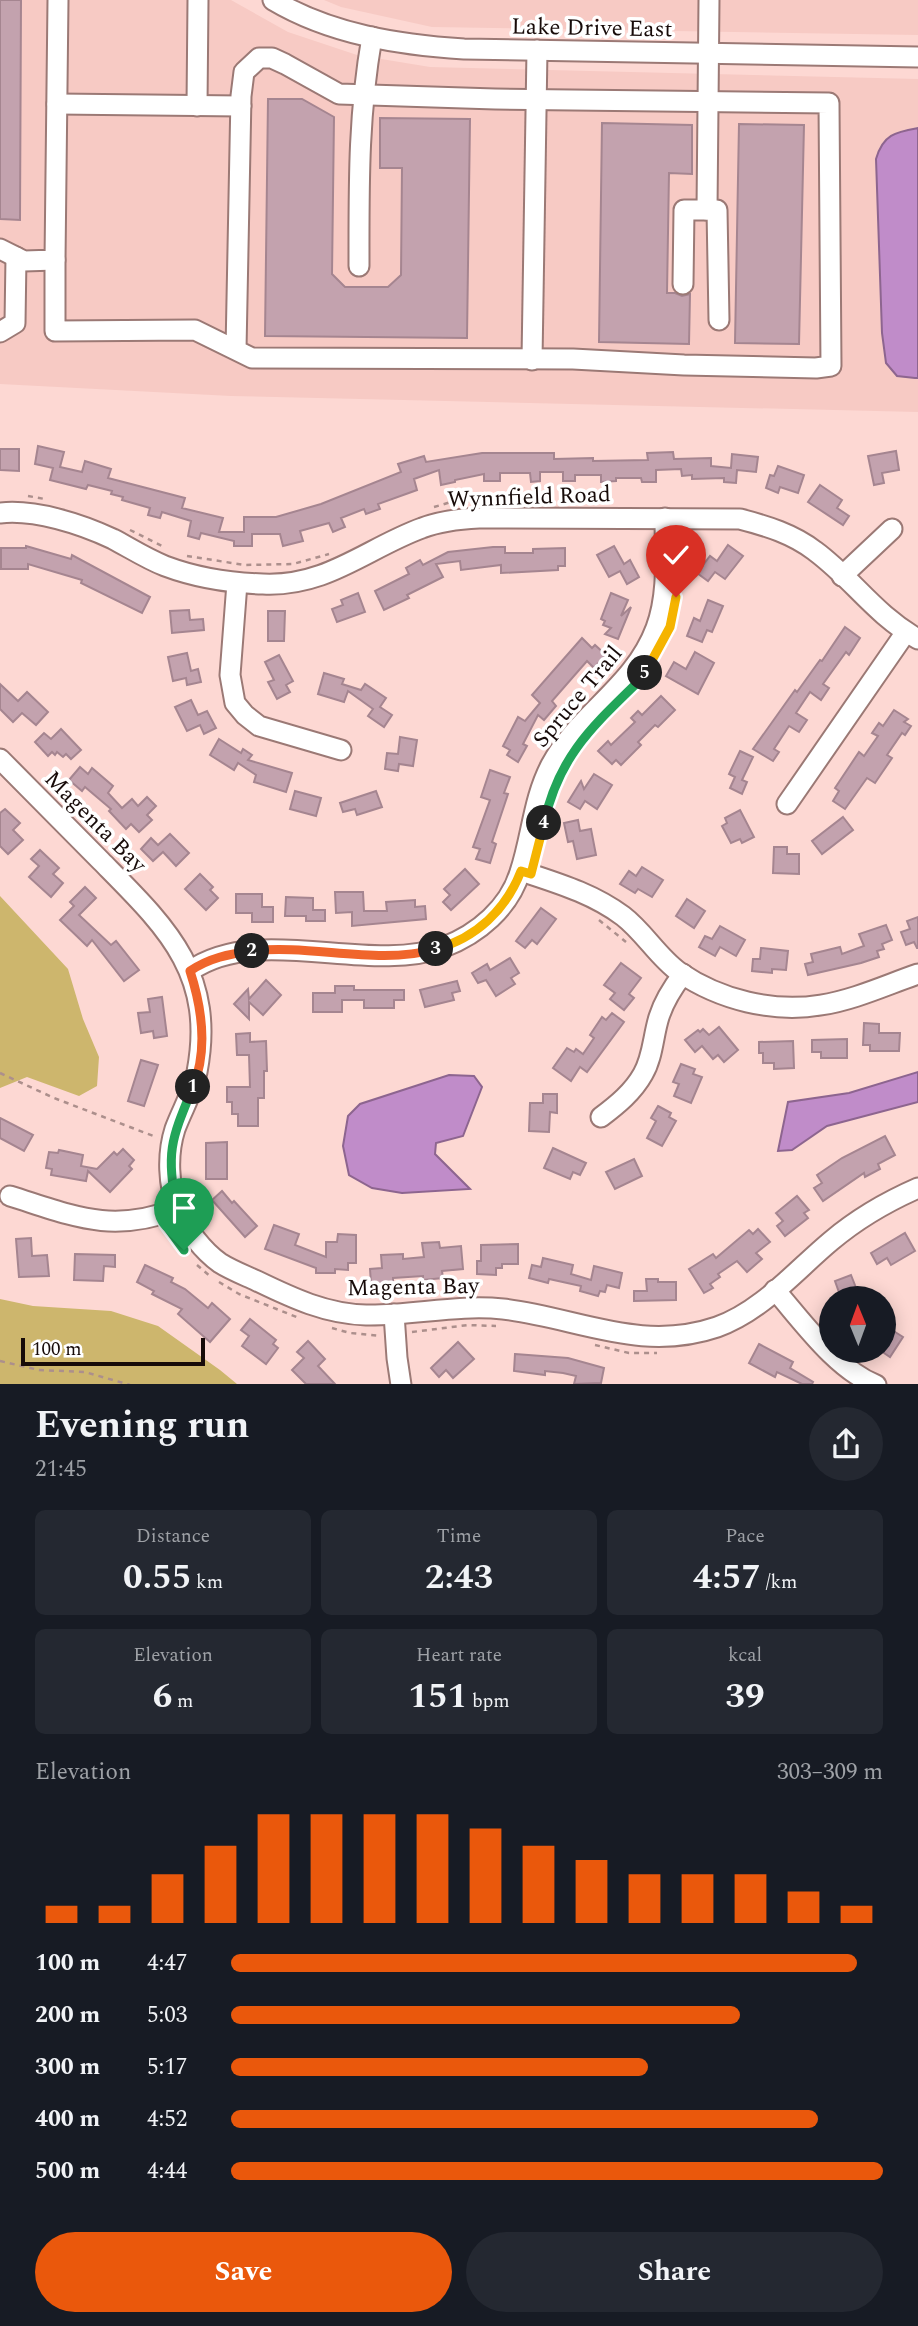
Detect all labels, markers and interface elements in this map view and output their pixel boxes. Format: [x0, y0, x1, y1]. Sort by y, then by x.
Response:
street label: Lake Drive East [511, 10, 673, 47]
street label: Wynnfield Road [447, 477, 612, 518]
pin [646, 525, 706, 597]
icon: check [657, 536, 695, 574]
street label: Spruce Trail [525, 638, 632, 756]
pin: 5 [628, 656, 662, 690]
text: 5 [639, 658, 650, 687]
street label: Magenta Bay [36, 763, 155, 882]
pin: 4 [526, 806, 562, 840]
text: 4 [538, 808, 549, 837]
pin: 3 [418, 932, 453, 967]
pin: 2 [234, 934, 270, 968]
text: 3 [430, 934, 441, 963]
text: 2 [246, 936, 257, 965]
pin: 1 [176, 1070, 210, 1104]
text: 1 [187, 1072, 198, 1101]
pin [154, 1178, 214, 1250]
icon: arrive [165, 1189, 203, 1227]
street label: Magenta Bay [346, 1269, 481, 1306]
north arrow [819, 1286, 896, 1363]
map controls [819, 1286, 896, 1363]
text: 100 m [32, 1335, 82, 1364]
scale bar [21, 1336, 205, 1367]
text: Evening run [35, 1397, 249, 1455]
button: share [809, 1407, 883, 1481]
text: 21:45 [35, 1452, 87, 1487]
text: Distance [136, 1522, 210, 1551]
text: Time [437, 1522, 481, 1551]
text: Pace [725, 1522, 765, 1551]
text: 0.55 [123, 1551, 191, 1604]
text: 2:43 [425, 1551, 493, 1604]
text: 4:57 [693, 1551, 761, 1604]
text: km [191, 1568, 223, 1597]
text: /km [761, 1568, 797, 1597]
text: Elevation [133, 1641, 213, 1670]
text: Heart rate [416, 1641, 502, 1670]
text: kcal [728, 1641, 762, 1670]
text: 6 [153, 1670, 172, 1723]
text: 151 [408, 1670, 467, 1723]
text: 39 [725, 1670, 765, 1723]
text: m [172, 1687, 193, 1716]
text: bpm [467, 1687, 510, 1716]
text: Elevation [35, 1755, 131, 1790]
text: 303–309 m [777, 1755, 883, 1790]
text: 100 m [35, 1946, 100, 1981]
text: 4:47 [147, 1946, 187, 1981]
text: 200 m [35, 1998, 100, 2033]
text: 5:03 [147, 1998, 187, 2033]
text: 300 m [35, 2050, 100, 2085]
text: 5:17 [147, 2050, 187, 2085]
text: 400 m [35, 2102, 100, 2137]
text: 4:52 [147, 2102, 187, 2137]
text: 500 m [35, 2154, 100, 2189]
text: 4:44 [147, 2154, 187, 2189]
button: Save [35, 2232, 452, 2312]
button: Share [466, 2232, 883, 2312]

